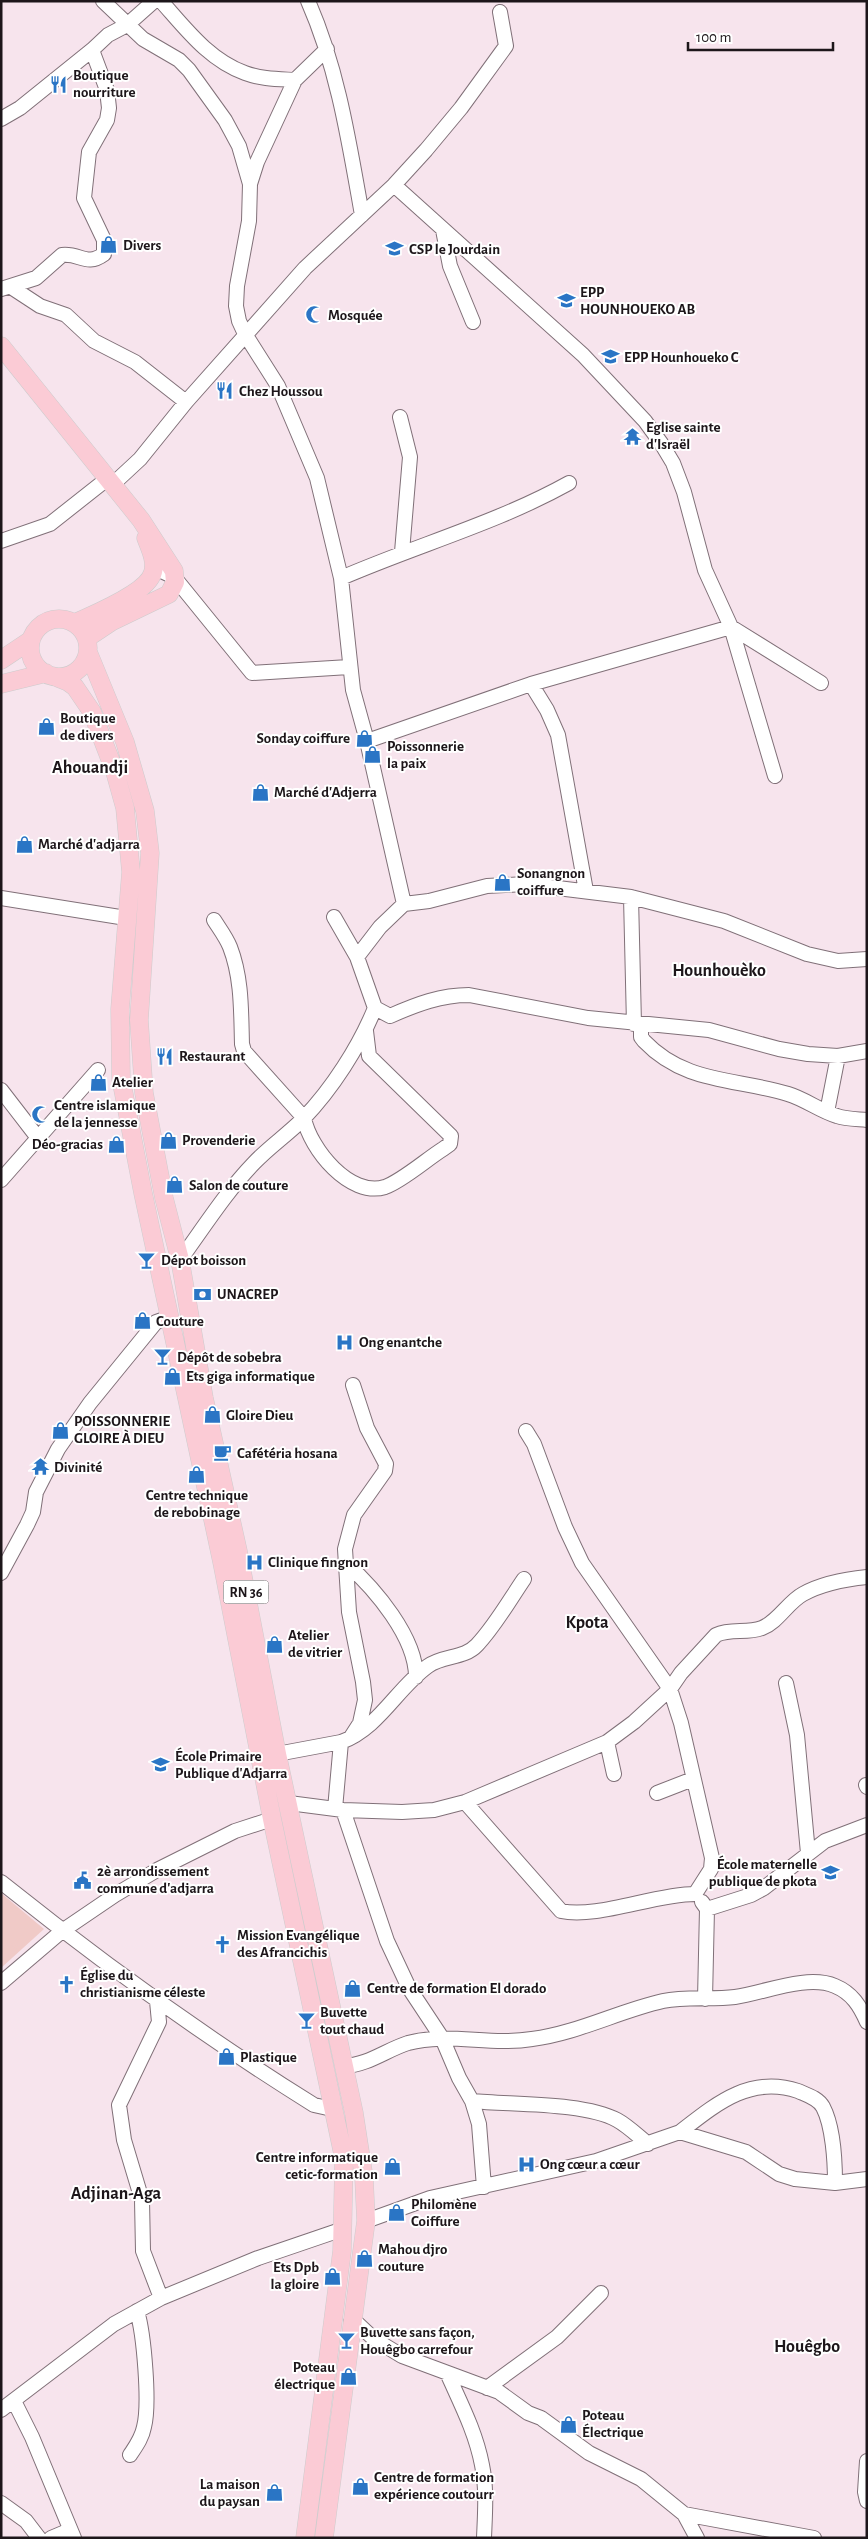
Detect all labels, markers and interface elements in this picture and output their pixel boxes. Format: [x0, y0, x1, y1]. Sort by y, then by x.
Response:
scale bar [688, 20, 833, 52]
text: 100 m [696, 30, 731, 45]
place label: Boutique nourriture [73, 68, 136, 100]
restaurant icon: Boutique nourriture [49, 74, 69, 94]
shop icon: Divers [99, 235, 119, 255]
place label: Divers [123, 238, 162, 253]
school or university icon: CSP le Jourdain [385, 239, 405, 259]
place label: CSP le Jourdain [409, 242, 500, 257]
place label: EPP HOUNHOUEKO AB [580, 285, 695, 317]
school or university icon: EPP HOUNHOUEKO AB [556, 291, 576, 311]
mosque icon: Mosquée [304, 305, 324, 325]
place label: Mosquée [328, 308, 383, 323]
school or university icon: EPP Hounhoueko C [600, 347, 620, 367]
place label: EPP Hounhoueko C [624, 350, 739, 365]
restaurant icon: Chez Houssou [215, 381, 235, 401]
place label: Chez Houssou [239, 384, 323, 399]
place label: Eglise sainte d'Israël [646, 420, 721, 452]
temple icon: Eglise sainte d'Israël [622, 426, 642, 446]
place label: Boutique de divers [60, 711, 116, 743]
shop icon: Boutique de divers [36, 717, 56, 737]
shop icon: Sonday coiffure [354, 728, 374, 748]
place label: Sonday coiffure [257, 731, 350, 746]
place label: Poissonnerie la paix [387, 739, 464, 771]
shop icon: Poissonnerie la paix [363, 745, 383, 765]
district label: Ahouandji [52, 759, 128, 777]
shop icon: Marché d'Adjerra [250, 782, 270, 802]
place label: Marché d'Adjerra [274, 785, 377, 800]
shop icon: Marché d'adjarra [14, 834, 34, 854]
place label: Marché d'adjarra [38, 837, 140, 852]
place label: Sonangnon coiffure [517, 866, 585, 898]
shop icon: Sonangnon coiffure [493, 872, 513, 892]
district label: Hounhouèko [672, 962, 766, 980]
restaurant icon: Restaurant [155, 1046, 175, 1066]
place label: Restaurant [179, 1049, 245, 1064]
shop icon: Atelier [88, 1072, 108, 1092]
place label: Atelier [112, 1075, 154, 1090]
place label: Centre islamique de la jennesse [54, 1098, 156, 1130]
mosque icon: Centre islamique de la jennesse [30, 1104, 50, 1124]
shop icon: Provenderie [158, 1130, 178, 1150]
place label: Provenderie [182, 1133, 255, 1148]
shop icon: Déo-gracias [107, 1134, 127, 1154]
place label: Déo-gracias [32, 1137, 103, 1152]
shop icon: Salon de couture [165, 1175, 185, 1195]
place label: Salon de couture [189, 1178, 288, 1193]
bar icon: Dépot boisson [137, 1250, 157, 1270]
place label: Dépot boisson [161, 1253, 246, 1268]
bank icon: UNACREP [193, 1284, 213, 1304]
place label: UNACREP [217, 1287, 279, 1302]
shop icon: Couture [132, 1311, 152, 1331]
place label: Couture [156, 1314, 204, 1329]
hospital icon: Ong enantche [335, 1332, 355, 1352]
place label: Ong enantche [359, 1335, 442, 1350]
bar icon: Dépôt de sobebra [153, 1347, 173, 1367]
place label: Dépôt de sobebra [177, 1350, 282, 1365]
shop icon: Ets giga informatique [162, 1366, 182, 1386]
place label: Ets giga informatique [186, 1369, 315, 1384]
shop icon: Gloire Dieu [202, 1405, 222, 1425]
place label: Gloire Dieu [226, 1408, 293, 1423]
place label: POISSONNERIE GLOIRE À DIEU [74, 1414, 171, 1446]
shop icon: POISSONNERIE GLOIRE À DIEU [50, 1420, 70, 1440]
cafe icon: Cafétéria hosana [213, 1443, 233, 1463]
place label: Cafétéria hosana [237, 1446, 338, 1461]
temple icon: Divinité [30, 1457, 50, 1477]
place label: Divinité [54, 1460, 102, 1475]
shop icon: Centre technique de rebobinage [187, 1464, 207, 1484]
place label: Centre technique de rebobinage [146, 1488, 248, 1520]
hospital icon: Clinique fingnon [244, 1552, 264, 1572]
place label: Clinique fingnon [268, 1555, 368, 1570]
road number: RN 36 [224, 1580, 268, 1604]
district label: Kpota [565, 1614, 609, 1632]
place label: Atelier de vitrier [288, 1628, 343, 1660]
shop icon: Atelier de vitrier [264, 1634, 284, 1654]
place label: École Primaire Publique d'Adjarra [175, 1747, 287, 1781]
school or university icon: École Primaire Publique d'Adjarra [151, 1755, 171, 1775]
place label: École maternelle publique de pkota [709, 1855, 817, 1889]
school or university icon: École maternelle publique de pkota [821, 1863, 841, 1883]
place label: 2è arrondissement commune d'adjarra [97, 1864, 214, 1896]
public building icon: 2è arrondissement commune d'adjarra [73, 1870, 93, 1890]
place label: Mission Evangélique des Afrancichis [237, 1928, 360, 1960]
church icon: Mission Evangélique des Afrancichis [213, 1934, 233, 1954]
place label: Église du christianisme céleste [80, 1966, 205, 2000]
church icon: Église du christianisme céleste [56, 1974, 76, 1994]
shop icon: Centre de formation El dorado [343, 1978, 363, 1998]
place label: Centre de formation El dorado [367, 1981, 546, 1996]
place label: Buvette tout chaud [320, 2005, 384, 2037]
bar icon: Buvette tout chaud [296, 2011, 316, 2031]
shop icon: Plastique [216, 2047, 236, 2067]
place label: Plastique [240, 2050, 297, 2065]
place label: Centre informatique cetic-formation [256, 2150, 378, 2182]
hospital icon: Ong cœur a cœur [516, 2154, 536, 2174]
shop icon: Centre informatique cetic-formation [382, 2156, 402, 2176]
place label: Ong cœur a cœur [540, 2157, 640, 2172]
district label: Adjinan-Aga [71, 2185, 161, 2203]
place label: Philomène Coiffure [411, 2197, 477, 2229]
shop icon: Philomène Coiffure [387, 2203, 407, 2223]
place label: Mahou djro couture [378, 2242, 447, 2274]
shop icon: Mahou djro couture [354, 2248, 374, 2268]
place label: Ets Dpb la gloire [271, 2260, 319, 2292]
shop icon: Ets Dpb la gloire [323, 2266, 343, 2286]
place label: Buvette sans façon, Houêgbo carrefour [360, 2325, 475, 2357]
bar icon: Buvette sans façon, Houêgbo carrefour [336, 2331, 356, 2351]
district label: Houêgbo [774, 2338, 840, 2356]
place label: Poteau électrique [274, 2360, 335, 2392]
shop icon: Poteau électrique [339, 2366, 359, 2386]
place label: Poteau Électrique [582, 2408, 643, 2440]
shop icon: Poteau Électrique [558, 2414, 578, 2434]
place label: Centre de formation expérience coutourr [374, 2470, 494, 2502]
shop icon: Centre de formation expérience coutourr [350, 2476, 370, 2496]
place label: La maison du paysan [200, 2477, 260, 2509]
shop icon: La maison du paysan [264, 2483, 284, 2503]

